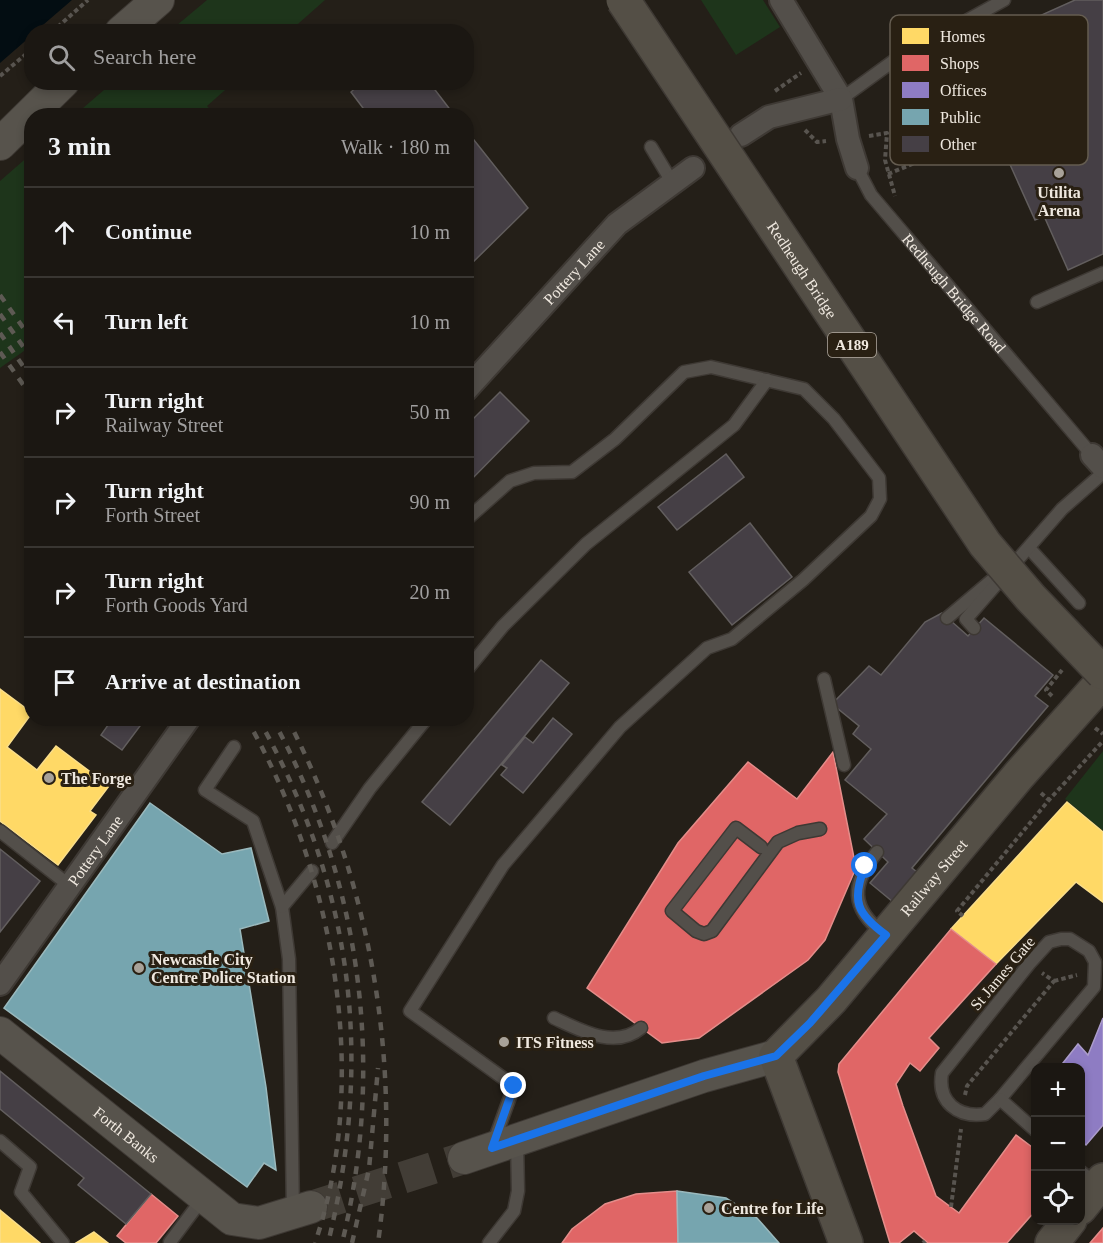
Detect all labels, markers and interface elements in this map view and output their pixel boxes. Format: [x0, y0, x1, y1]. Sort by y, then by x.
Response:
legend [890, 15, 1088, 165]
search box [24, 24, 474, 90]
text: Homes [940, 28, 985, 45]
icon: search [45, 41, 78, 74]
text: Search here [93, 44, 196, 69]
text: Shops [940, 55, 979, 73]
text: Offices [940, 82, 987, 99]
text: Public [940, 109, 981, 126]
text: 3 min [48, 132, 111, 161]
text: Walk · 180 m [341, 136, 450, 158]
text: Other [940, 136, 977, 153]
marker: Utilita Arena [1052, 166, 1066, 180]
place label: Utilita Arena [1037, 184, 1081, 219]
icon: ahead [48, 216, 81, 249]
street label: Redheugh Bridge [764, 218, 840, 322]
text: Continue [105, 219, 192, 244]
text: 10 m [409, 221, 450, 243]
street label: Redheugh Bridge Road [899, 231, 1009, 356]
street label: Pottery Lane [540, 236, 608, 308]
icon: left [48, 306, 81, 339]
text: Turn left [105, 309, 188, 334]
text: 10 m [409, 311, 450, 333]
road number: A189 [828, 333, 876, 357]
text: Turn right [105, 388, 204, 413]
icon: right [48, 396, 81, 429]
text: 50 m [409, 401, 450, 423]
text: Railway Street [105, 414, 223, 436]
text: Turn right [105, 478, 204, 503]
icon: right [48, 486, 81, 519]
text: 90 m [409, 491, 450, 513]
text: Forth Street [105, 504, 200, 526]
text: Turn right [105, 568, 204, 593]
icon: right [48, 576, 81, 609]
text: 20 m [409, 581, 450, 603]
text: Forth Goods Yard [105, 594, 248, 616]
icon: arrive [48, 666, 81, 699]
text: Arrive at destination [105, 669, 301, 694]
place label: The Forge [61, 770, 132, 788]
marker: The Forge [42, 771, 56, 785]
street label: Pottery Lane [65, 812, 126, 889]
street label: Railway Street [897, 835, 971, 919]
route start [851, 852, 877, 878]
street label: St James Gate [967, 933, 1038, 1014]
place label: Newcastle City Centre Police Station [151, 951, 296, 986]
marker: Newcastle City Centre Police Station [132, 961, 146, 975]
place label: ITS Fitness [516, 1034, 594, 1051]
marker: ITS Fitness [497, 1035, 511, 1049]
map controls [1031, 1063, 1085, 1225]
button: + [1031, 1063, 1085, 1117]
route end [500, 1072, 526, 1098]
street label: Forth Banks [90, 1103, 162, 1166]
button: − [1031, 1117, 1085, 1171]
button: locate [1031, 1171, 1085, 1225]
place label: Centre for Life [721, 1200, 823, 1217]
marker: Centre for Life [702, 1201, 716, 1215]

